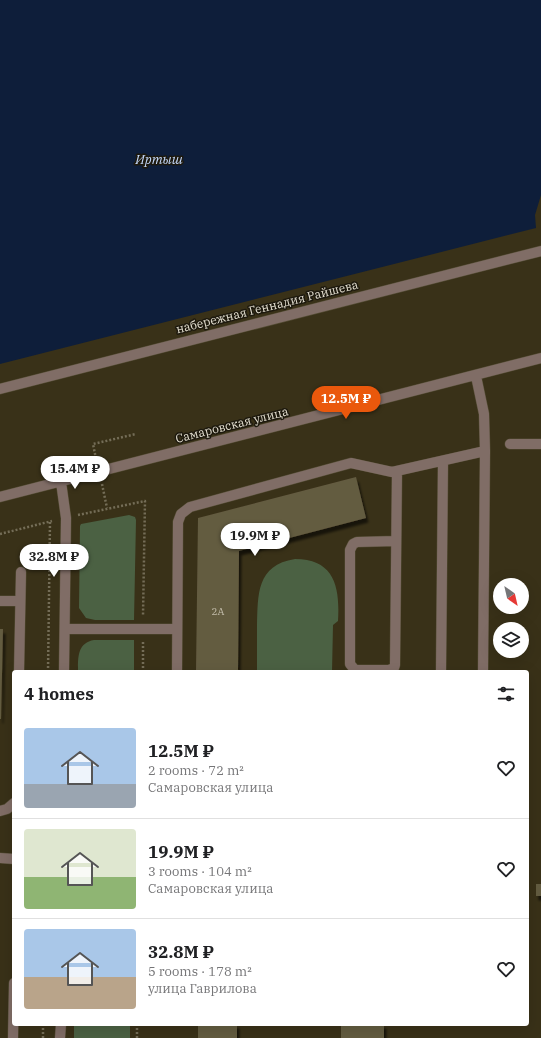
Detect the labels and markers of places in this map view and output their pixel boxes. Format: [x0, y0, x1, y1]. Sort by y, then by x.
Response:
pin: 12.5M ₽ [309, 386, 383, 420]
pin: 15.4M ₽ [38, 456, 112, 490]
pin: 19.9M ₽ [218, 523, 292, 557]
pin: 32.8M ₽ [17, 544, 91, 578]

